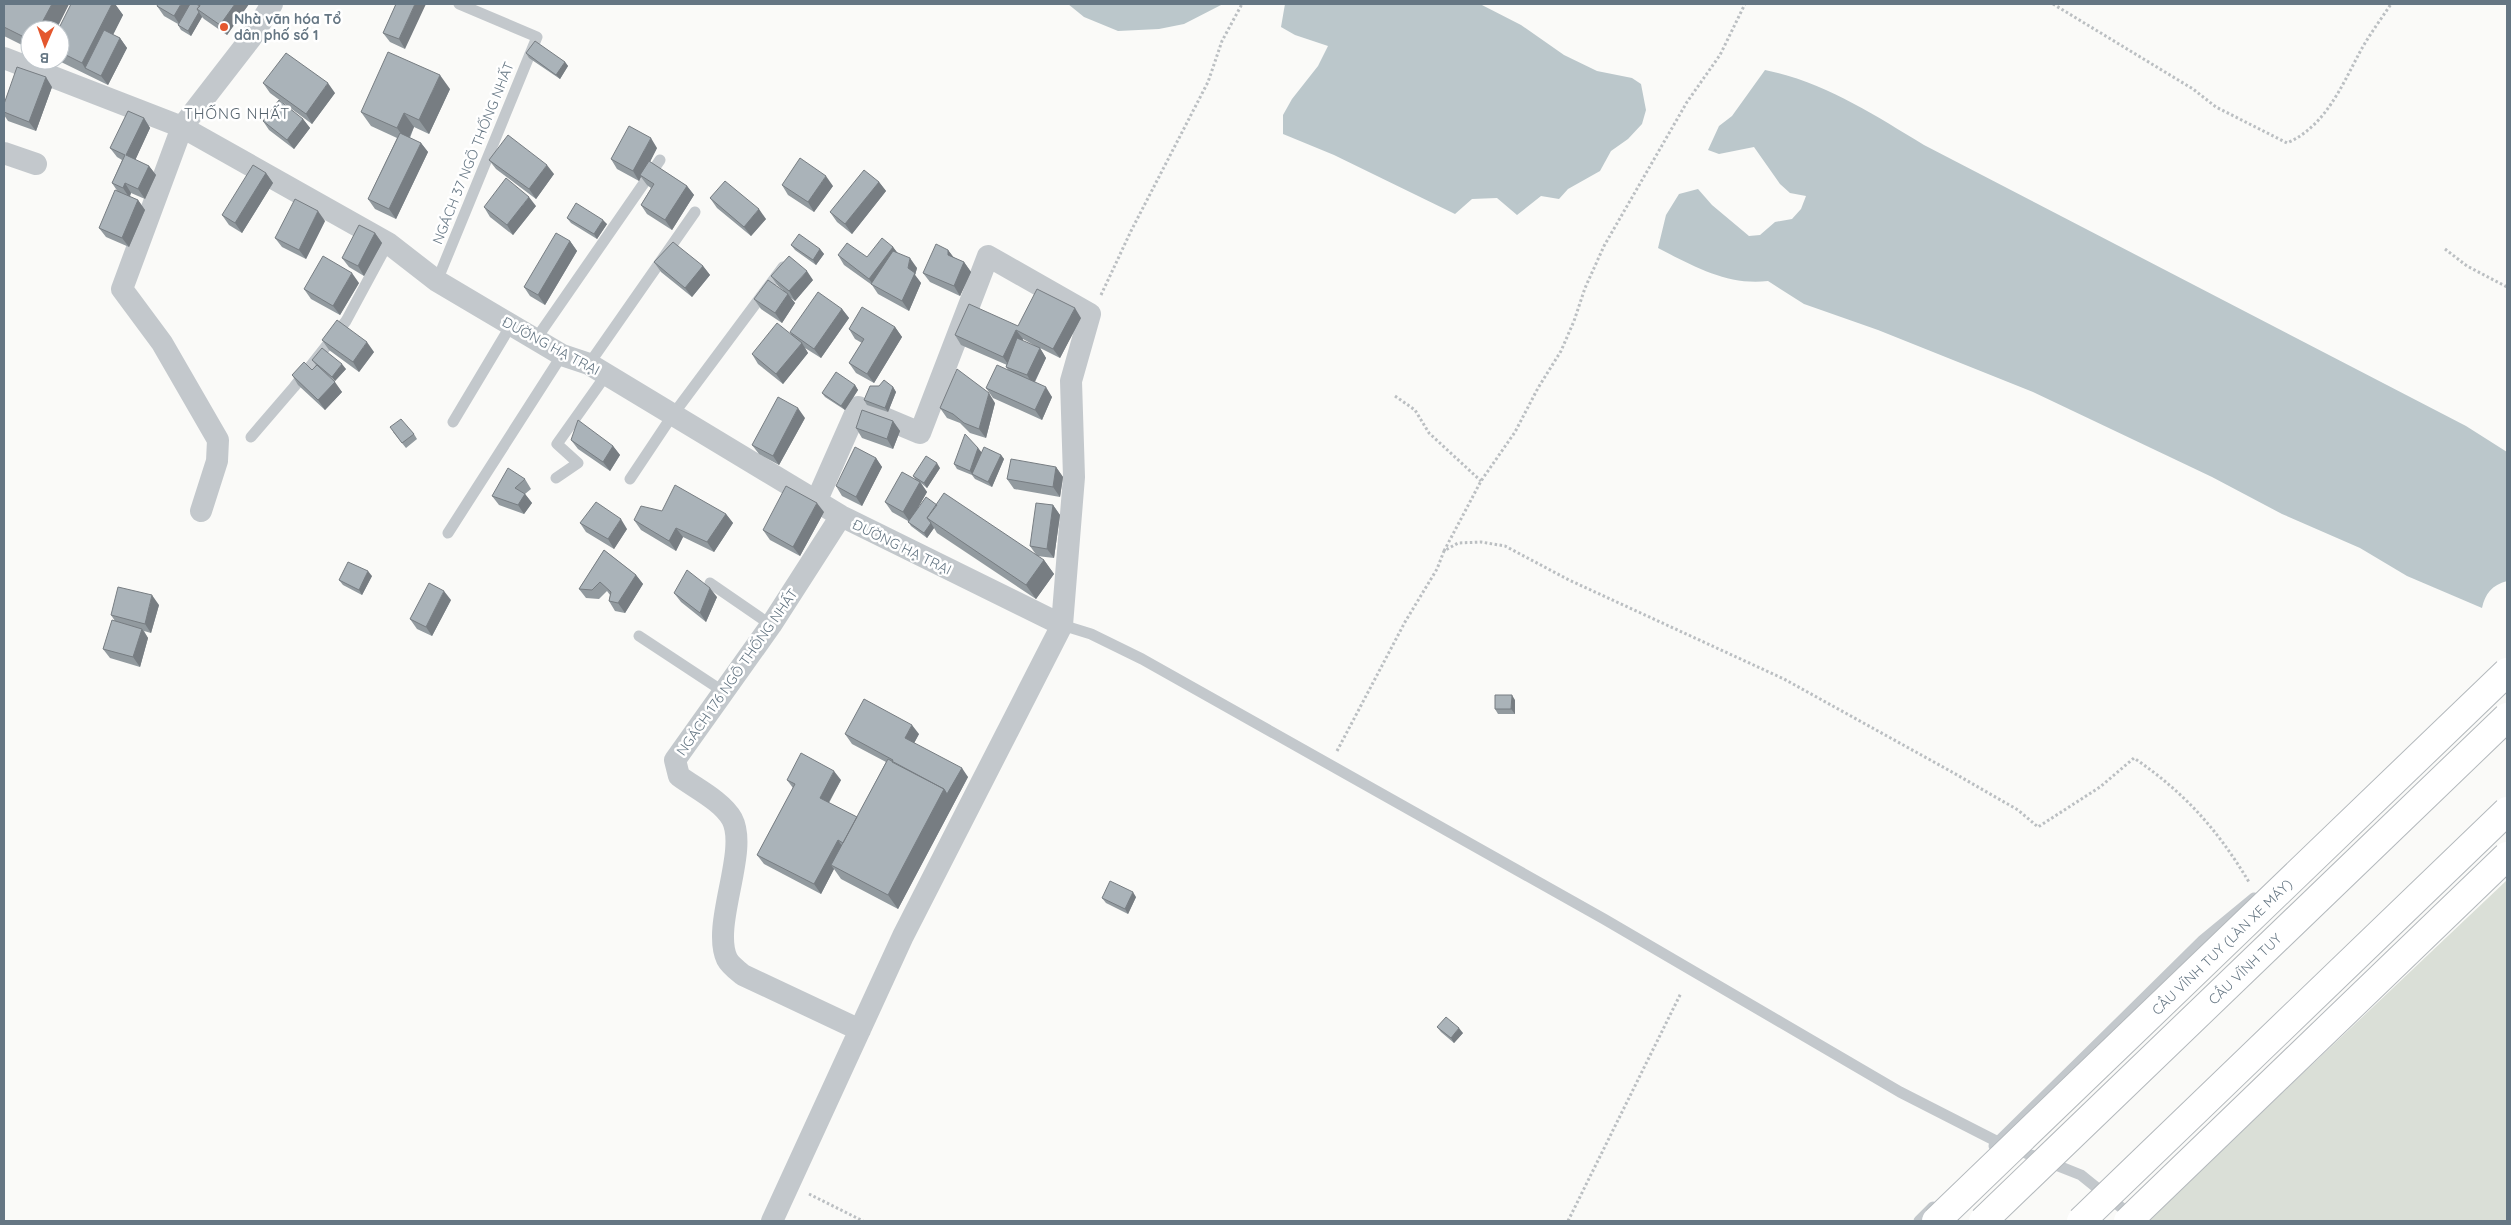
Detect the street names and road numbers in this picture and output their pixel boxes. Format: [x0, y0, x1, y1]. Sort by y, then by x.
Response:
street label: NGÁCH 37 NGÕ THỐNG NHẤT [428, 59, 518, 247]
street label: ĐƯỜNG HẠ TRẠI [499, 313, 603, 379]
street label: ĐƯỜNG HẠ TRẠI [850, 515, 954, 579]
street label: NGÁCH 176 NGÕ THỐNG NHẤT [672, 585, 802, 759]
street label: CẦU VĨNH TUY (LÀN XE MÁY) [2148, 876, 2296, 1018]
street label: CẦU VĨNH TUY [2205, 930, 2285, 1008]

